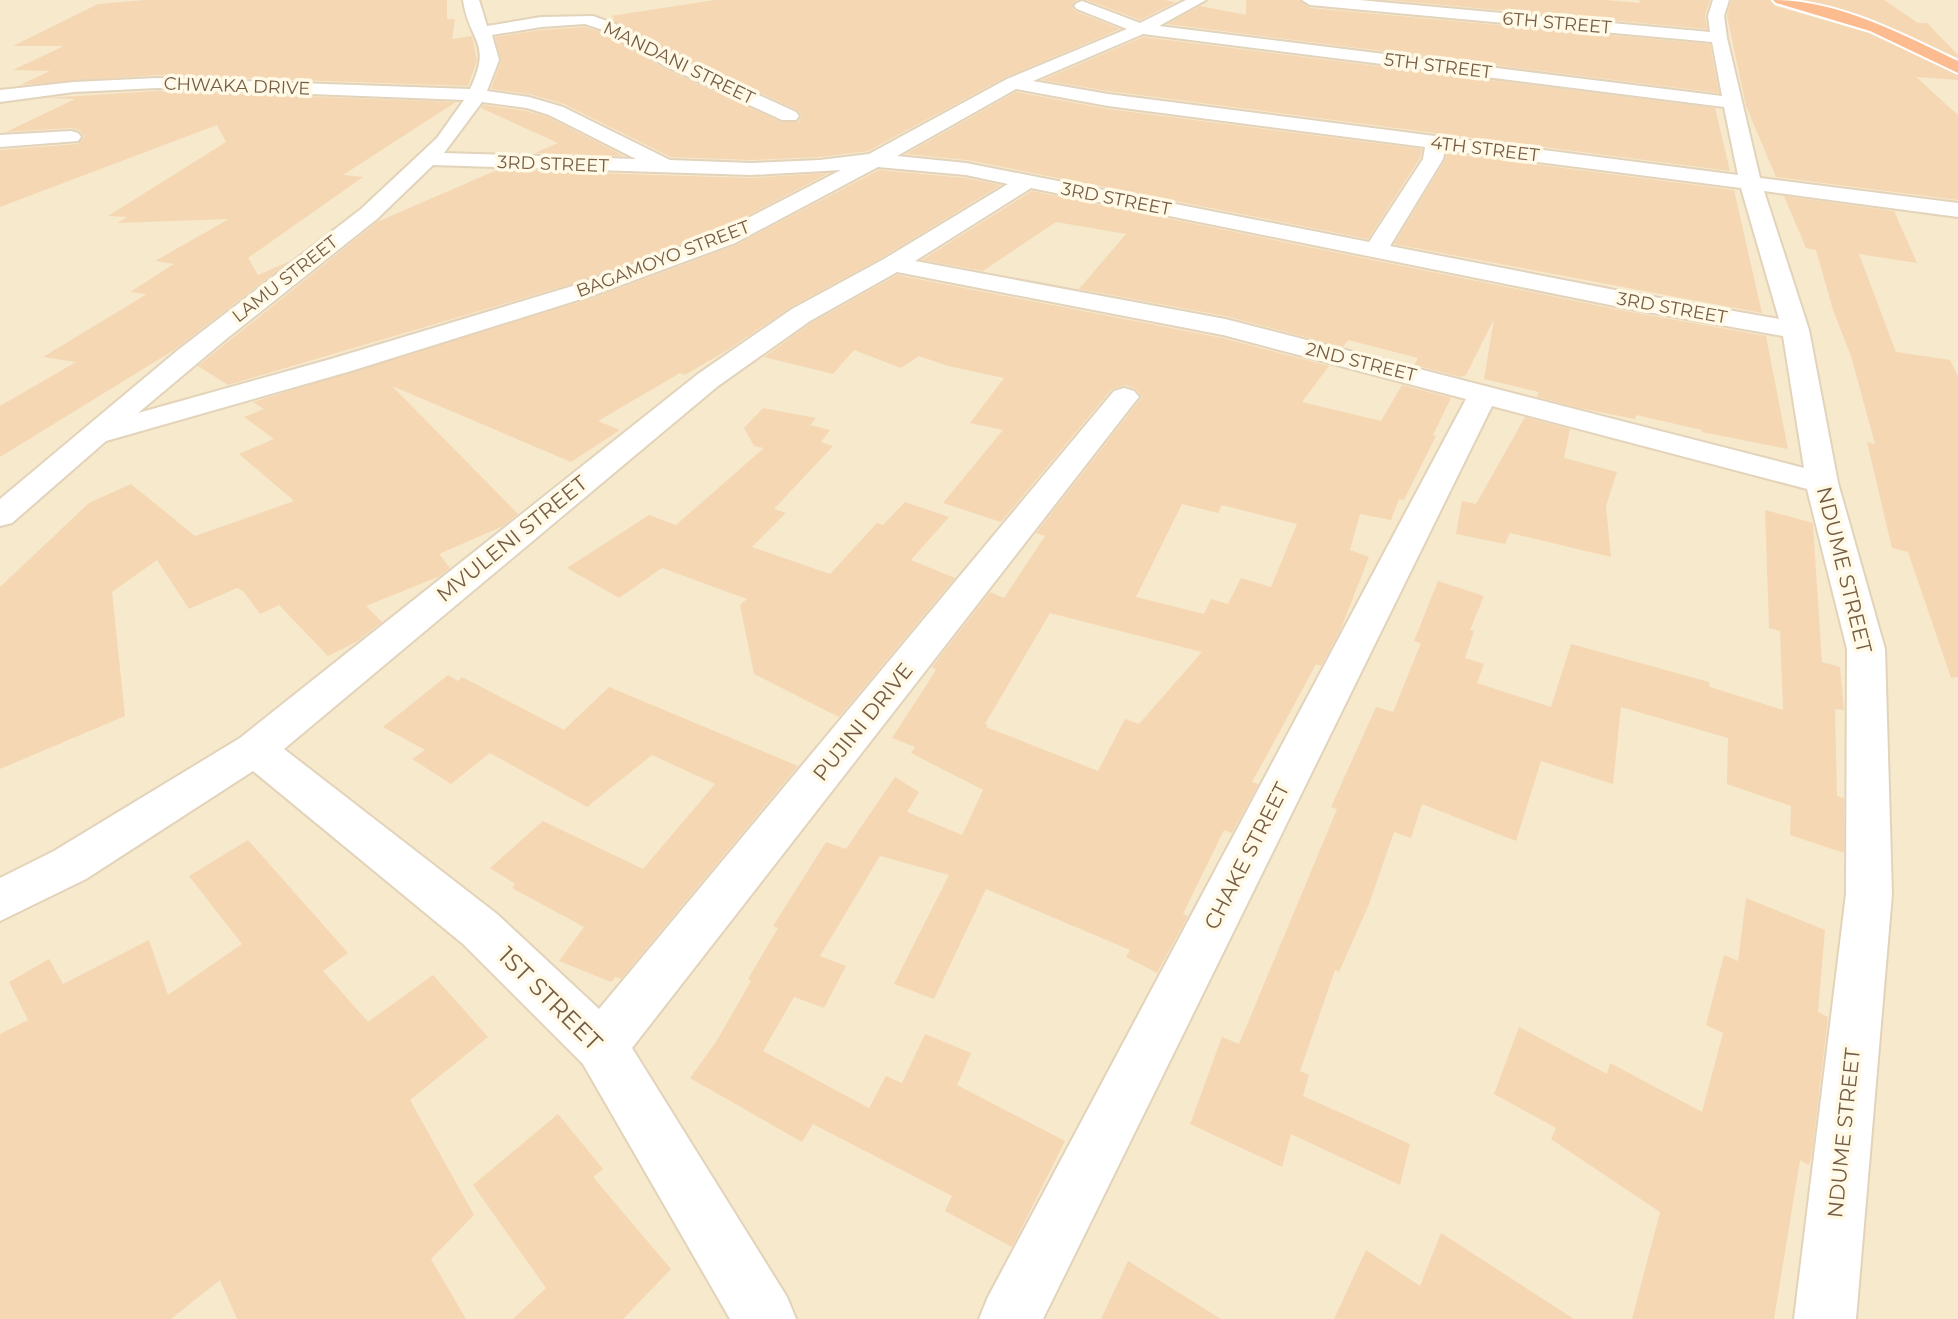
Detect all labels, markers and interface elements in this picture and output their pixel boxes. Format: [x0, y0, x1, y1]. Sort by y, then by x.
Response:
street label: 6TH STREET [1502, 7, 1613, 39]
street label: MANDANI STREET [600, 17, 759, 110]
street label: 5TH STREET [1383, 48, 1494, 84]
street label: CHWAKA DRIVE [163, 72, 311, 100]
street label: 4TH STREET [1429, 131, 1541, 167]
street label: 3RD STREET [497, 151, 610, 177]
street label: 3RD STREET [1059, 178, 1173, 221]
street label: BAGAMOYO STREET [573, 215, 754, 302]
street label: LAMU STREET [228, 230, 343, 327]
street label: 3RD STREET [1615, 287, 1729, 329]
street label: 2ND STREET [1303, 338, 1419, 387]
street label: MVULENI STREET [431, 470, 592, 607]
street label: NDUME STREET [1812, 484, 1877, 656]
street label: PUJINI DRIVE [807, 658, 918, 786]
street label: CHAKE STREET [1199, 778, 1294, 933]
street label: 1ST STREET [492, 941, 608, 1057]
street label: NDUME STREET [1822, 1047, 1865, 1219]

